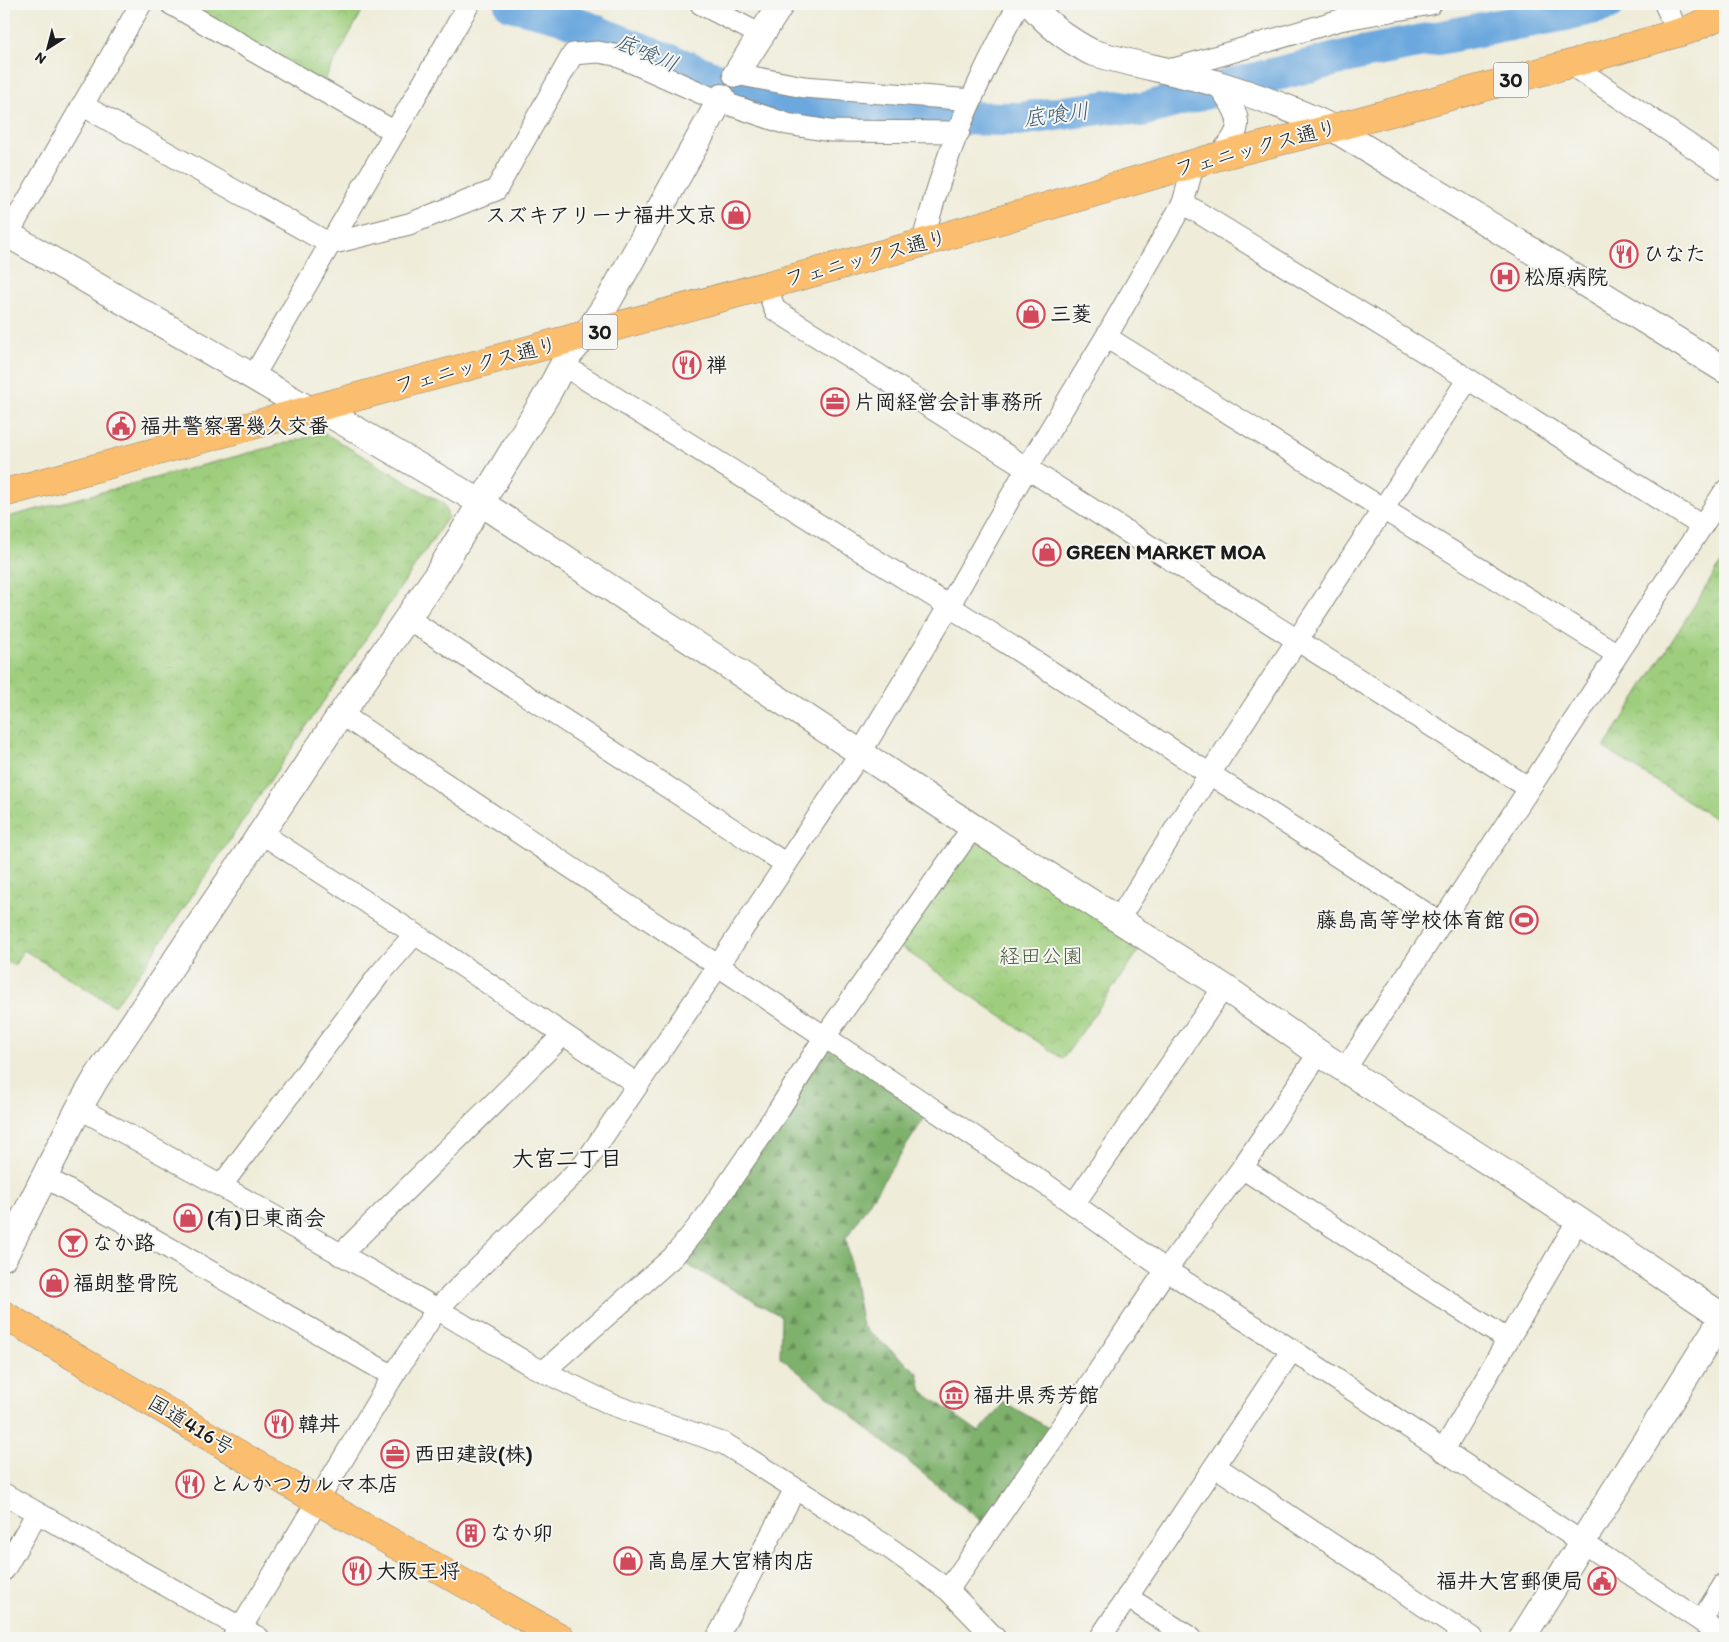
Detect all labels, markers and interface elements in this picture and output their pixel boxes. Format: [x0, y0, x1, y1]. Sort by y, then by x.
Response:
north arrow [22, 22, 72, 72]
water label: 底喰川 [611, 27, 682, 78]
text: N [32, 48, 49, 68]
road number: 30 [1494, 62, 1528, 98]
water label: 底喰川 [1022, 97, 1090, 132]
street label: フェニックス通り [1172, 114, 1340, 181]
shop icon: スズキアリーナ福井文京 [721, 200, 751, 230]
place label: スズキアリーナ福井文京 [485, 202, 717, 227]
street label: フェニックス通り [782, 224, 950, 291]
restaurant icon: ひなた [1609, 239, 1639, 269]
place label: ひなた [1643, 241, 1706, 266]
hospital icon: 松原病院 [1490, 262, 1520, 292]
place label: 松原病院 [1524, 264, 1608, 289]
shop icon: 三菱 [1016, 299, 1046, 329]
place label: 三菱 [1050, 301, 1092, 326]
road number: 30 [582, 314, 618, 350]
street label: フェニックス通り [392, 331, 560, 398]
restaurant icon: 禅 [672, 350, 702, 380]
place label: 禅 [706, 352, 727, 377]
office icon: 片岡経営会計事務所 [820, 387, 850, 417]
place label: 片岡経営会計事務所 [854, 389, 1043, 414]
public building icon: 福井警察署幾久交番 [106, 411, 136, 441]
place label: 福井警察署幾久交番 [140, 413, 329, 438]
shop icon: GREEN MARKET MOA [1032, 537, 1062, 567]
place label: GREEN MARKET MOA [1066, 539, 1266, 564]
sports icon: 藤島高等学校体育館 [1509, 905, 1539, 935]
place label: 藤島高等学校体育館 [1316, 907, 1505, 932]
park label: 経田公園 [999, 943, 1083, 968]
district label: 大宮二丁目 [512, 1145, 622, 1172]
shop icon: (有)日東商会 [173, 1203, 203, 1233]
place label: (有)日東商会 [207, 1205, 326, 1231]
bar icon: なか路 [58, 1228, 88, 1258]
place label: なか路 [92, 1230, 155, 1255]
shop icon: 福朗整骨院 [39, 1268, 69, 1298]
place label: 福朗整骨院 [73, 1270, 178, 1295]
museum icon: 福井県秀芳館 [939, 1380, 969, 1410]
place label: 福井県秀芳館 [973, 1382, 1099, 1407]
street label: 国道416号 [143, 1389, 239, 1460]
restaurant icon: 韓丼 [264, 1409, 294, 1439]
place label: 韓丼 [298, 1411, 340, 1436]
office icon: 西田建設(株) [380, 1439, 410, 1469]
place label: 西田建設(株) [414, 1441, 533, 1467]
restaurant icon: とんかつカルマ本店 [175, 1469, 205, 1499]
place label: とんかつカルマ本店 [209, 1471, 399, 1496]
building icon: なか卯 [456, 1518, 486, 1548]
place label: なか卯 [490, 1520, 553, 1545]
shop icon: 高島屋大宮精肉店 [613, 1546, 643, 1576]
place label: 高島屋大宮精肉店 [647, 1548, 815, 1573]
restaurant icon: 大阪王将 [342, 1556, 372, 1586]
place label: 大阪王将 [376, 1558, 460, 1583]
public building icon: 福井大宮郵便局 [1587, 1566, 1617, 1596]
place label: 福井大宮郵便局 [1436, 1568, 1583, 1593]

